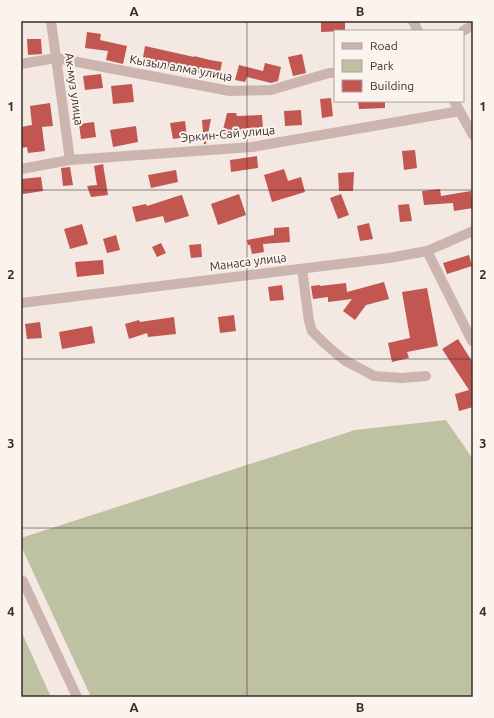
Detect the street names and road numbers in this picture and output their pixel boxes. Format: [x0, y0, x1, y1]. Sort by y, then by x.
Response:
street label: Ак-муз улица [63, 52, 86, 126]
street label: Кызыл алма улица [129, 52, 234, 83]
street label: Эркин-Сай улица [180, 123, 276, 144]
street label: Манаса улица [209, 250, 287, 273]

